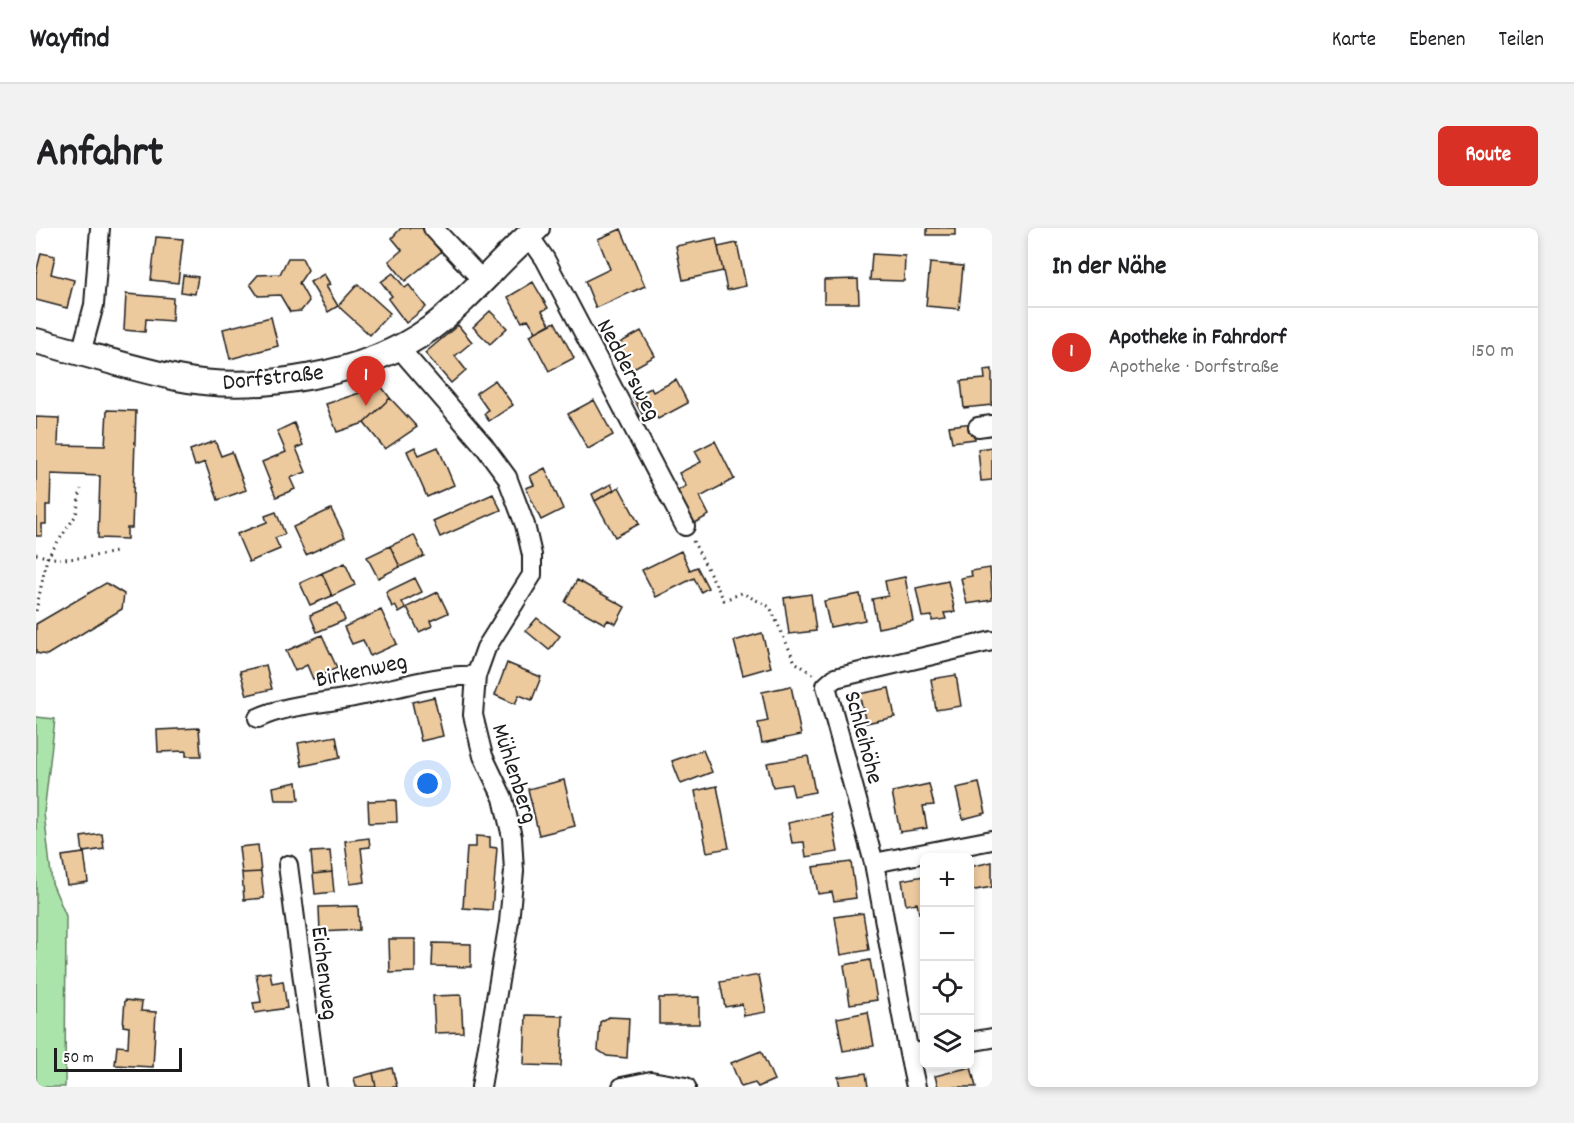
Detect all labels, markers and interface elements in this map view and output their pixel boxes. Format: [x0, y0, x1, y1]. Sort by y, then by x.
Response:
text: Wayfind [30, 21, 110, 61]
text: Karte [1332, 26, 1376, 56]
text: Ebenen [1409, 26, 1466, 56]
text: Teilen [1499, 26, 1544, 56]
text: Anfahrt [36, 126, 163, 186]
button: Route [1438, 126, 1538, 186]
text: In der Nähe [1052, 249, 1166, 286]
street label: Neddersweg [586, 313, 668, 427]
text: Apotheke in Fahrdorf [1109, 323, 1286, 354]
text: 1 [1069, 338, 1074, 366]
text: 150 m [1471, 338, 1514, 366]
text: Apotheke · Dorfstraße [1109, 354, 1279, 382]
pin: 1 [346, 356, 386, 406]
street label: Dorfstraße [221, 357, 326, 401]
street label: Birkenweg [313, 646, 410, 698]
street label: Schleihöhe [833, 687, 891, 788]
street label: Mühlenberg [481, 720, 545, 828]
your location [413, 769, 442, 798]
map controls [920, 853, 974, 1069]
button: + [920, 853, 974, 907]
button: − [920, 907, 974, 961]
street label: Eichenweg [300, 925, 346, 1022]
button: locate [920, 961, 974, 1015]
button: layers [920, 1015, 974, 1069]
scale bar [54, 1045, 182, 1072]
text: 50 m [63, 1047, 94, 1070]

